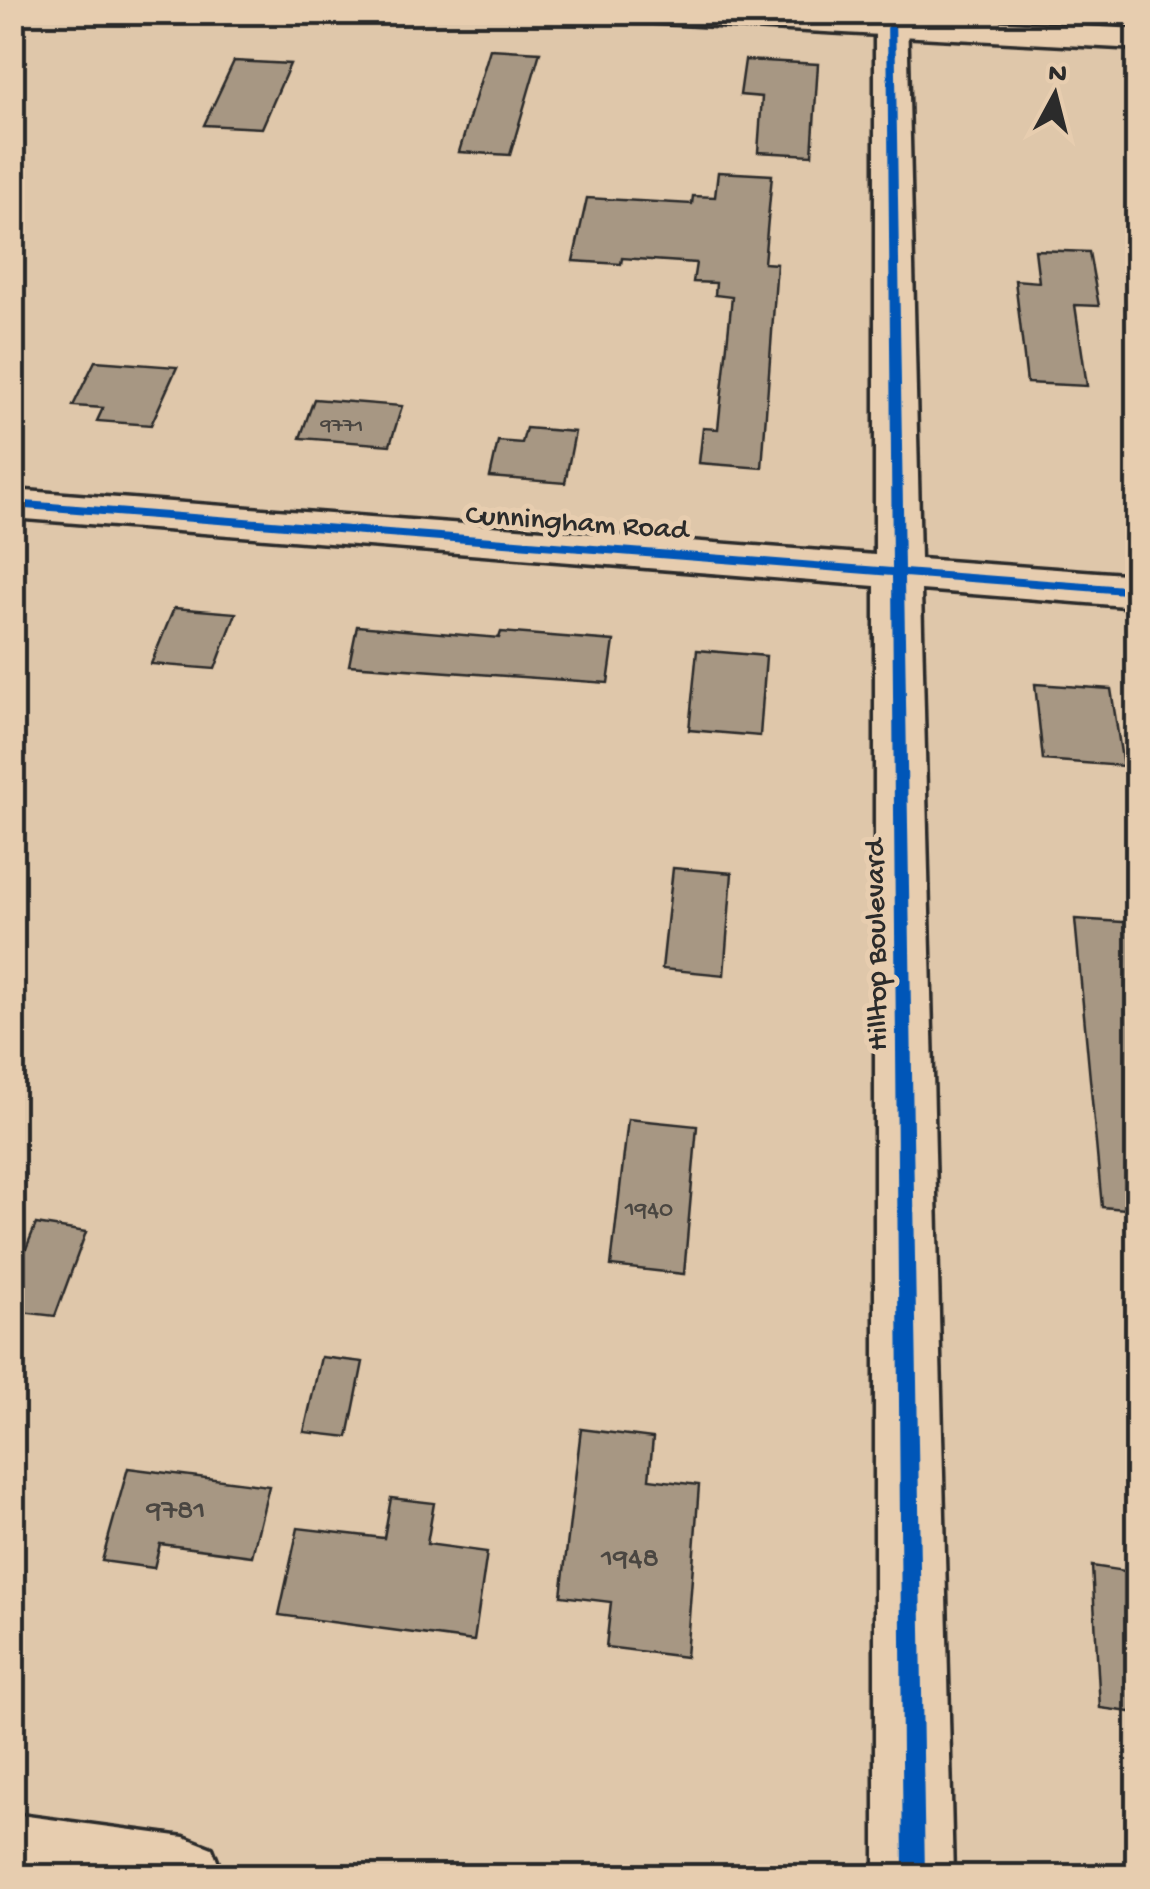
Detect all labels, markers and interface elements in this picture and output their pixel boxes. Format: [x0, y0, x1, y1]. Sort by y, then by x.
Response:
north arrow [1005, 45, 1105, 145]
text: N [1046, 57, 1069, 92]
house number: 9771 [320, 414, 363, 440]
street label: Cunningham Road [464, 499, 692, 550]
street label: Hilltop Boulevard [859, 836, 898, 1051]
house number: 1940 [624, 1197, 673, 1226]
house number: 9781 [145, 1495, 206, 1530]
house number: 1948 [600, 1543, 659, 1578]

